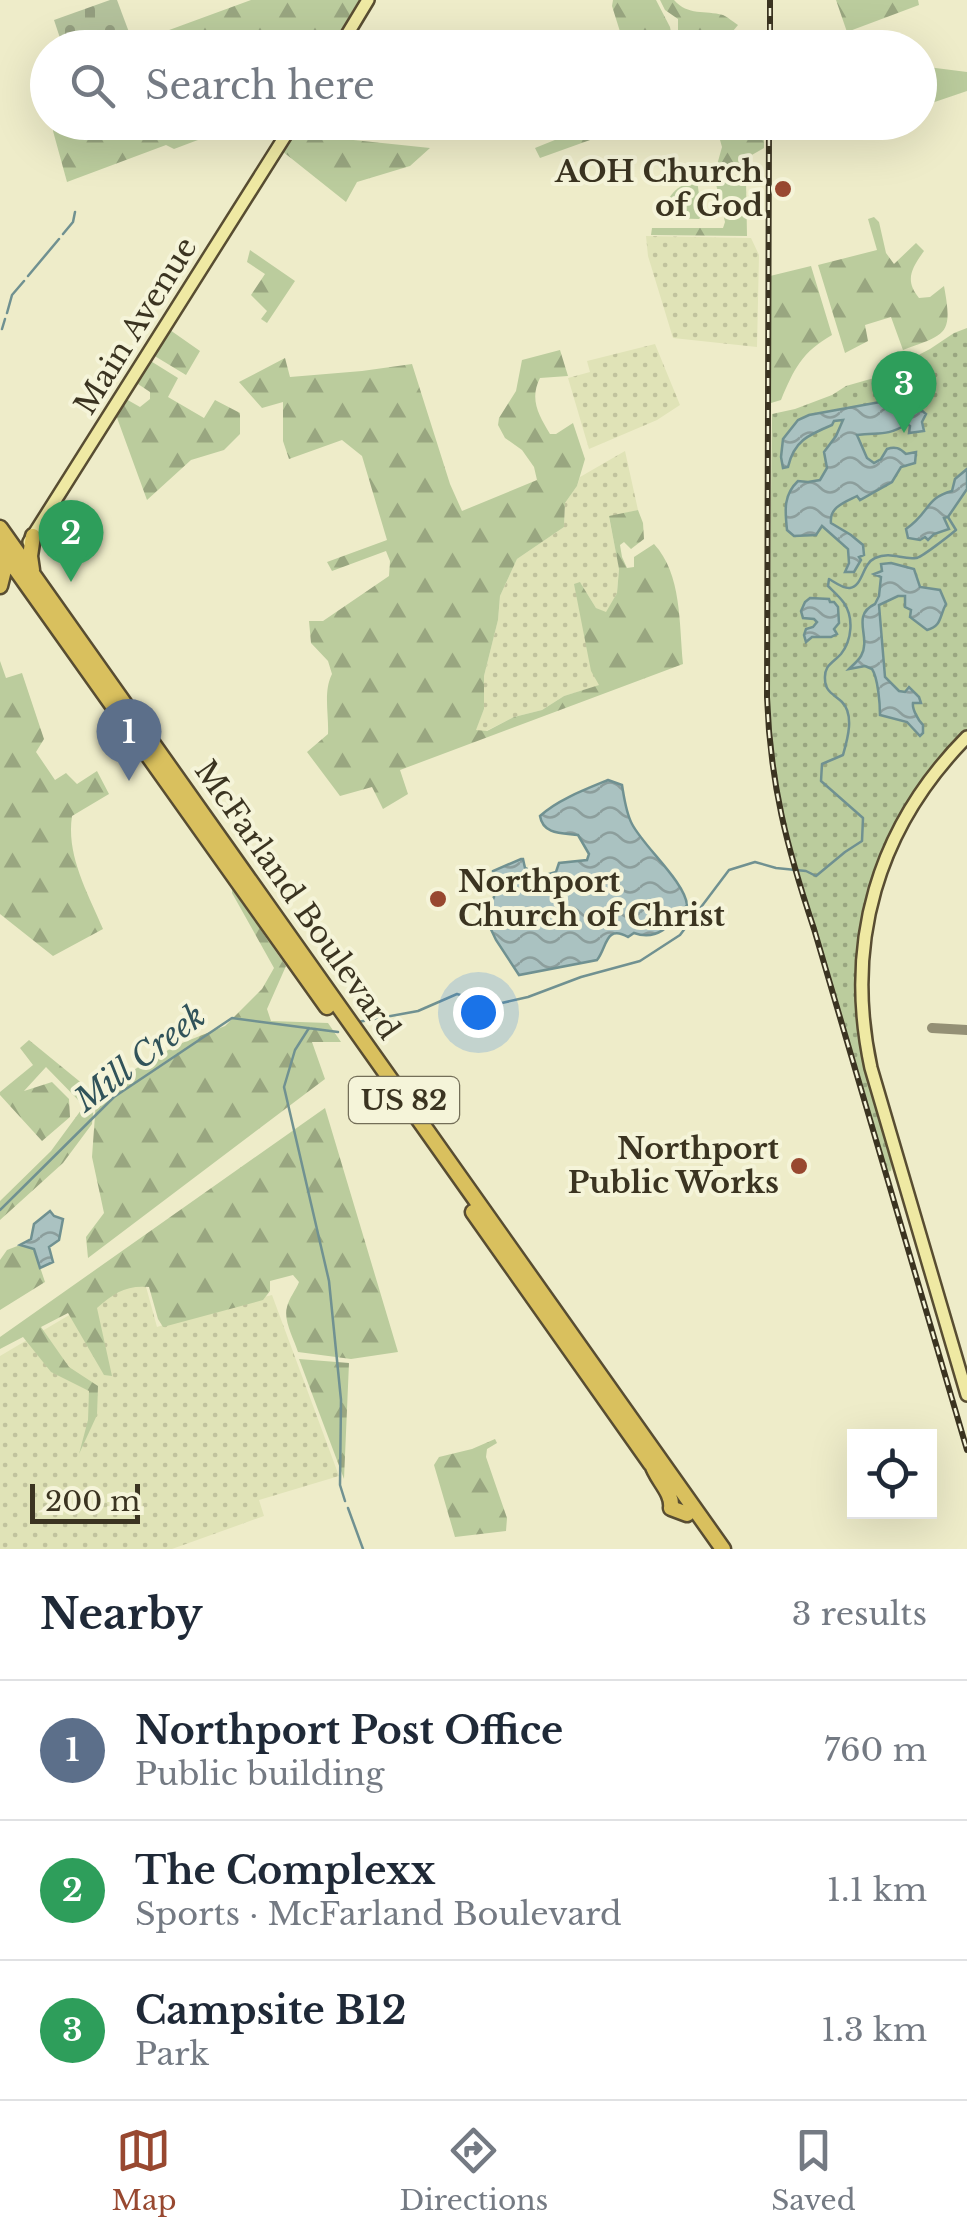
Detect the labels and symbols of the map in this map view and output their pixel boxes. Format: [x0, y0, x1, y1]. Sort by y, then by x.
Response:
place label: AOH Church of God [554, 153, 764, 224]
marker: AOH Church of God [772, 178, 794, 200]
street label: Main Avenue [66, 230, 205, 421]
pin: 3 [872, 350, 936, 433]
pin: 2 [38, 500, 104, 582]
pin: 1 [96, 698, 162, 781]
street label: McFarland Boulevard [187, 753, 408, 1046]
place label: Northport Church of Christ [458, 863, 725, 934]
marker: Northport Church of Christ [427, 888, 449, 910]
your location [453, 987, 504, 1038]
water label: Mill Creek [66, 996, 213, 1121]
road number: US 82 [349, 1077, 459, 1123]
place label: Northport Public Works [568, 1130, 780, 1201]
marker: Northport Public Works [788, 1155, 810, 1177]
scale bar [30, 1479, 140, 1524]

